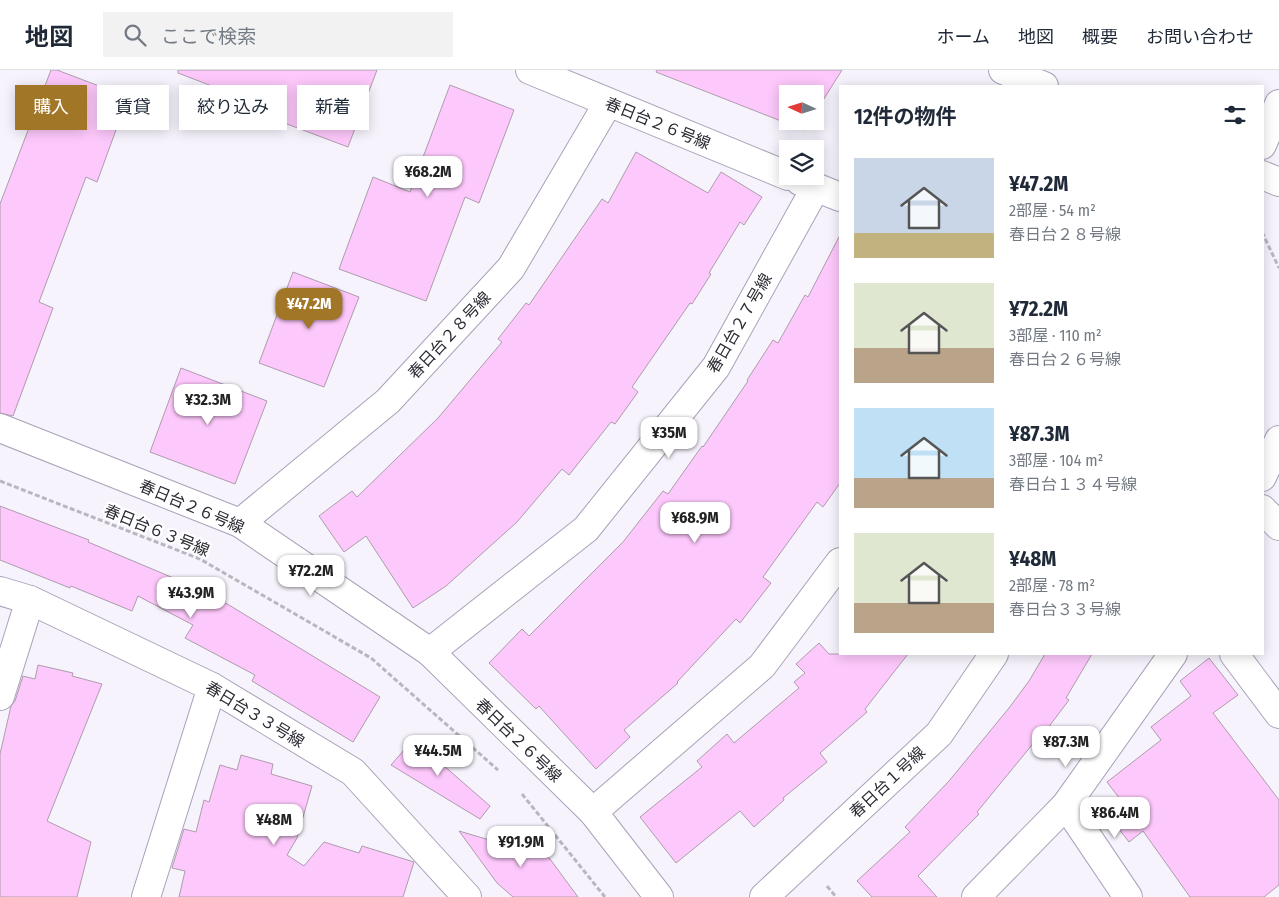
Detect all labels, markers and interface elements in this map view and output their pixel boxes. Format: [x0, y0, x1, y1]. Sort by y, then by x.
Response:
search box [103, 12, 453, 57]
icon: search [121, 21, 149, 49]
text: 地図 [25, 23, 73, 51]
text: ここで検索 [161, 25, 256, 48]
text: ホーム [937, 26, 990, 48]
text: 地図 [1018, 26, 1054, 48]
text: 概要 [1082, 26, 1118, 48]
text: お問い合わせ [1146, 26, 1254, 48]
chip: 購入 [15, 85, 87, 130]
chip: 賃貸 [97, 85, 169, 130]
chip: 絞り込み [179, 85, 287, 130]
chip: 新着 [297, 85, 369, 130]
north arrow [779, 85, 824, 130]
map controls [779, 85, 824, 185]
street label: 春日台２６号線 [602, 94, 713, 153]
icon: filters [1221, 101, 1249, 129]
text: 12件の物件 [854, 104, 957, 130]
button: layers [779, 140, 824, 185]
pin: ¥68.2M [387, 156, 469, 198]
text: ¥68.2M [404, 162, 452, 181]
text: ¥47.2M [1009, 171, 1068, 197]
icon: home [894, 178, 954, 238]
text: 2部屋 · 54 m² [1009, 201, 1096, 220]
text: 春日台２８号線 [1009, 225, 1121, 244]
street label: 春日台２７号線 [703, 270, 776, 377]
pin: ¥47.2M [268, 288, 350, 330]
street label: 春日台２８号線 [404, 288, 495, 383]
text: ¥47.2M [286, 294, 332, 313]
text: ¥72.2M [1009, 296, 1068, 322]
icon: home [894, 303, 954, 363]
text: 3部屋 · 110 m² [1009, 326, 1102, 345]
text: 春日台２６号線 [1009, 350, 1121, 369]
pin: ¥32.3M [167, 384, 249, 426]
text: ¥32.3M [185, 390, 231, 409]
pin: ¥35M [639, 416, 699, 459]
text: ¥87.3M [1009, 421, 1070, 447]
text: ¥35M [651, 423, 687, 442]
icon: home [894, 428, 954, 488]
text: 3部屋 · 104 m² [1009, 451, 1103, 470]
text: 春日台１３４号線 [1009, 475, 1137, 494]
street label: 春日台２６号線 [137, 476, 247, 537]
street label: 春日台６３号線 [101, 501, 212, 560]
pin: ¥68.9M [654, 502, 736, 544]
text: ¥68.9M [671, 508, 719, 527]
text: ¥48M [1009, 546, 1056, 572]
icon: home [894, 553, 954, 613]
pin: ¥72.2M [270, 554, 352, 597]
text: ¥72.2M [288, 561, 334, 580]
pin: ¥43.9M [150, 576, 232, 619]
text: 2部屋 · 78 m² [1009, 576, 1095, 595]
text: ¥43.9M [168, 583, 214, 602]
text: 春日台３３号線 [1009, 600, 1121, 619]
street label: 春日台３３号線 [202, 677, 308, 751]
street label: 春日台２６号線 [472, 695, 566, 786]
pin: ¥87.3M [1025, 726, 1107, 768]
text: ¥87.3M [1043, 732, 1089, 751]
pin: ¥44.5M [397, 734, 479, 777]
text: ¥44.5M [414, 741, 462, 760]
street label: 春日台１号線 [846, 743, 929, 822]
pin: ¥86.4M [1074, 796, 1156, 839]
text: ¥86.4M [1091, 803, 1139, 822]
pin: ¥48M [244, 804, 304, 846]
text: ¥48M [256, 810, 292, 829]
pin: ¥91.9M [480, 826, 562, 868]
text: ¥91.9M [498, 832, 544, 851]

